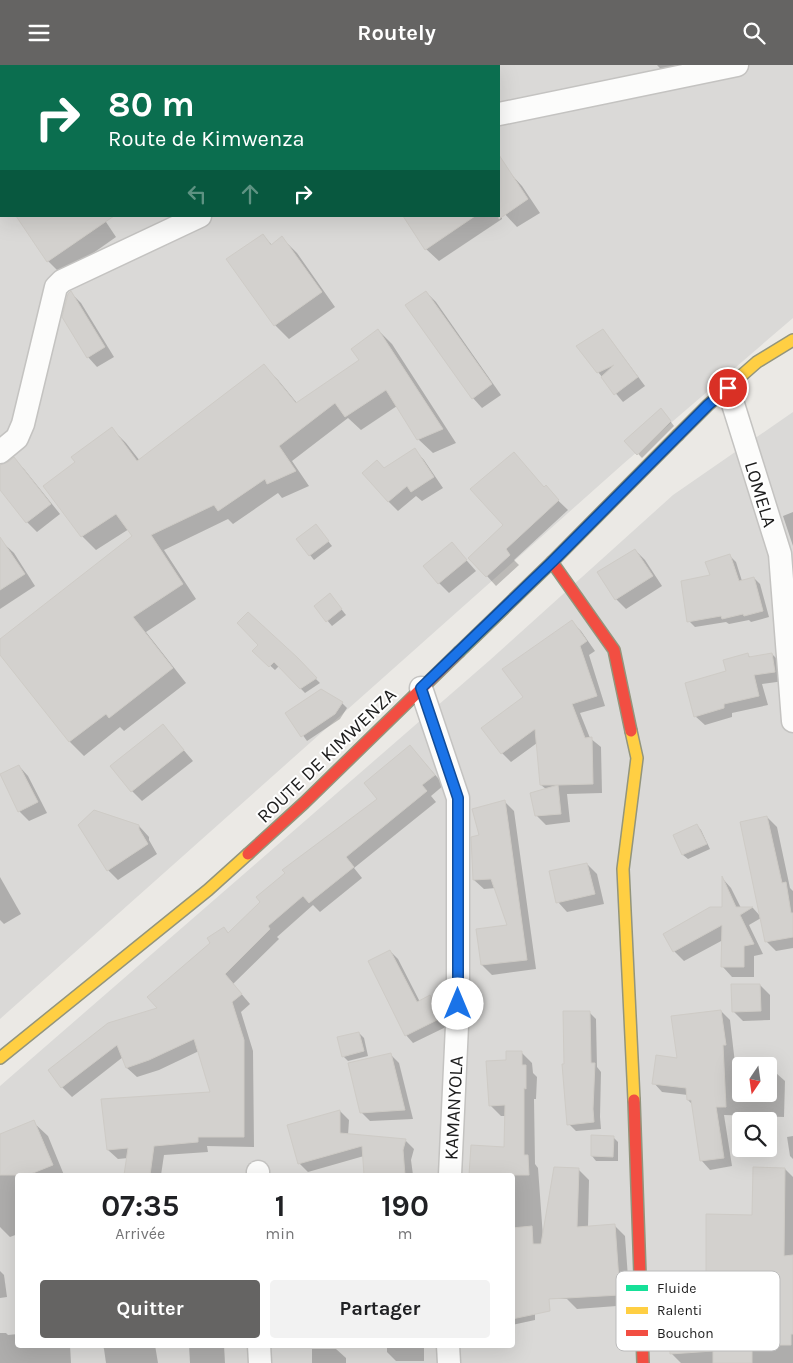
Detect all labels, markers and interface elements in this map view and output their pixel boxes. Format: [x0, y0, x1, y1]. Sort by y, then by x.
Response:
icon: menu [25, 19, 53, 47]
icon: search [740, 19, 768, 47]
text: Routely [357, 20, 436, 46]
text: 80 m [108, 84, 195, 125]
icon: right [25, 85, 90, 150]
text: Route de Kimwenza [108, 126, 305, 152]
icon: left [183, 180, 211, 208]
icon: ahead [236, 180, 264, 208]
icon: right [289, 180, 317, 208]
pin [707, 367, 749, 409]
icon: arrive [714, 374, 742, 402]
street label: LOMELA [740, 459, 780, 530]
street label: ROUTE DE KIMWENZA [253, 684, 401, 828]
position arrow [431, 977, 483, 1029]
street label: KAMANYOLA [440, 1055, 468, 1161]
north arrow [732, 1057, 778, 1103]
map controls [732, 1057, 777, 1157]
button: search [732, 1112, 777, 1157]
text: 07:35 [101, 1188, 179, 1224]
text: 1 [275, 1188, 285, 1224]
text: 190 [381, 1188, 429, 1224]
text: Arrivée [115, 1224, 165, 1243]
text: min [265, 1224, 295, 1243]
text: m [397, 1224, 412, 1243]
legend [616, 1271, 780, 1351]
button: Quitter [40, 1280, 260, 1338]
button: Partager [270, 1280, 490, 1338]
text: Fluide [657, 1280, 696, 1297]
text: Ralenti [657, 1302, 702, 1319]
text: Bouchon [657, 1325, 714, 1342]

